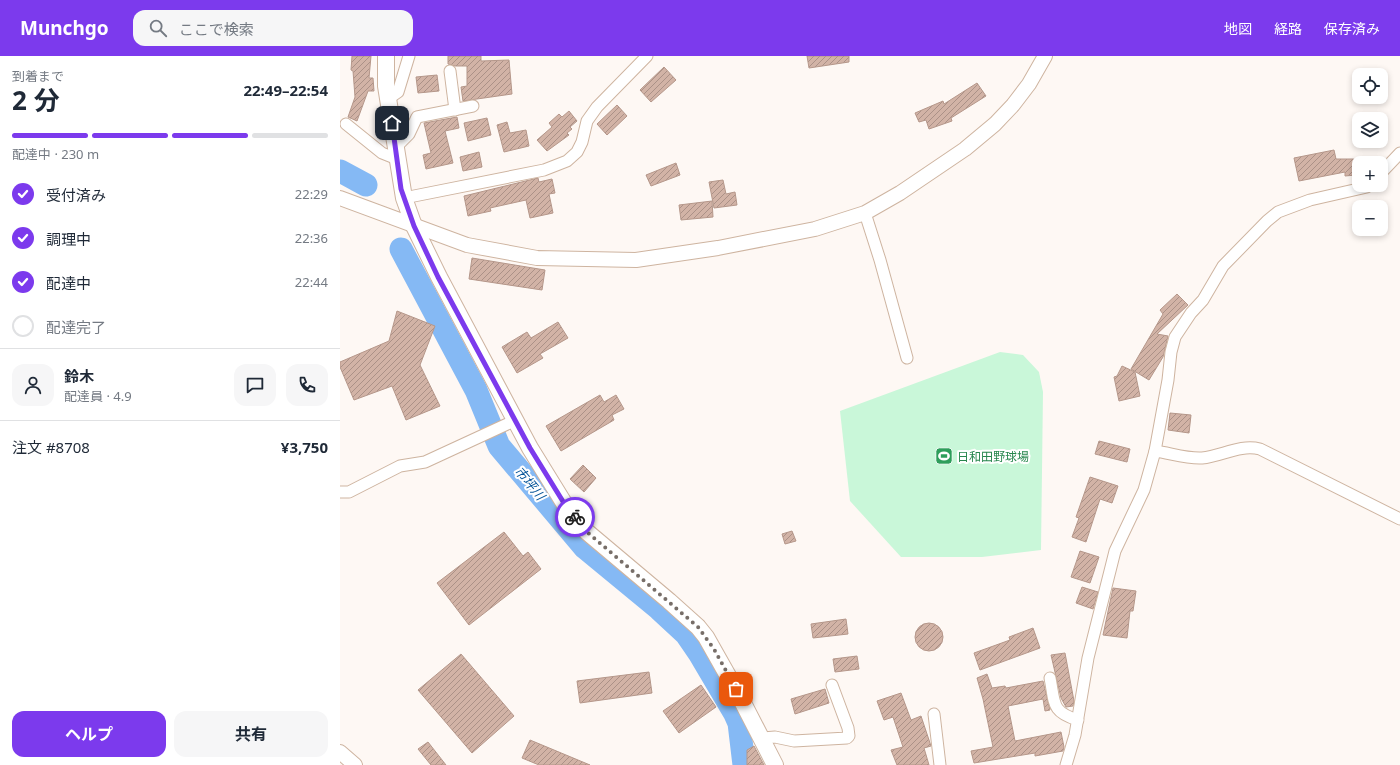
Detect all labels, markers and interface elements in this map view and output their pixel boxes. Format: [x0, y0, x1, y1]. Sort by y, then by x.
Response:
search box [133, 10, 413, 46]
text: Munchgo [20, 15, 109, 41]
icon: search [147, 17, 169, 39]
text: ここで検索 [179, 19, 254, 39]
text: 地図 [1224, 19, 1252, 38]
text: 経路 [1274, 19, 1302, 38]
text: 保存済み [1324, 19, 1380, 38]
text: 到着まで [12, 67, 64, 85]
map controls [1352, 68, 1388, 236]
button: locate [1352, 68, 1388, 104]
text: 22:49–22:54 [243, 80, 328, 100]
text: 2 分 [12, 82, 60, 118]
pin [375, 106, 409, 140]
icon: home [381, 112, 403, 134]
button: layers [1352, 112, 1388, 148]
text: 配達中 · 230 m [12, 145, 99, 163]
button: + [1352, 156, 1388, 192]
icon: check [12, 183, 34, 205]
text: 受付済み [46, 185, 106, 205]
text: 22:29 [295, 185, 328, 203]
button: − [1352, 200, 1388, 236]
icon: check [12, 227, 34, 249]
text: 調理中 [46, 229, 91, 249]
text: 22:36 [295, 229, 328, 247]
icon: check [12, 271, 34, 293]
text: 配達中 [46, 273, 91, 293]
text: 22:44 [295, 273, 328, 291]
text: 配達完了 [46, 317, 106, 337]
button: person [12, 364, 54, 406]
button: chat [234, 364, 276, 406]
button: phone [286, 364, 328, 406]
text: 鈴木 [64, 366, 94, 386]
text: 配達員 · 4.9 [64, 387, 132, 405]
text: 注文 #8708 [12, 437, 90, 457]
text: ¥3,750 [281, 437, 328, 457]
sports icon: 日和田野球場 [934, 446, 954, 466]
place label: 日和田野球場 [957, 448, 1029, 465]
water label: 市坪川 [511, 462, 551, 505]
courier [555, 497, 595, 537]
icon: bike [564, 506, 586, 528]
pin [719, 672, 753, 706]
icon: bag [725, 678, 747, 700]
button: ヘルプ [12, 711, 166, 757]
button: 共有 [174, 711, 328, 757]

